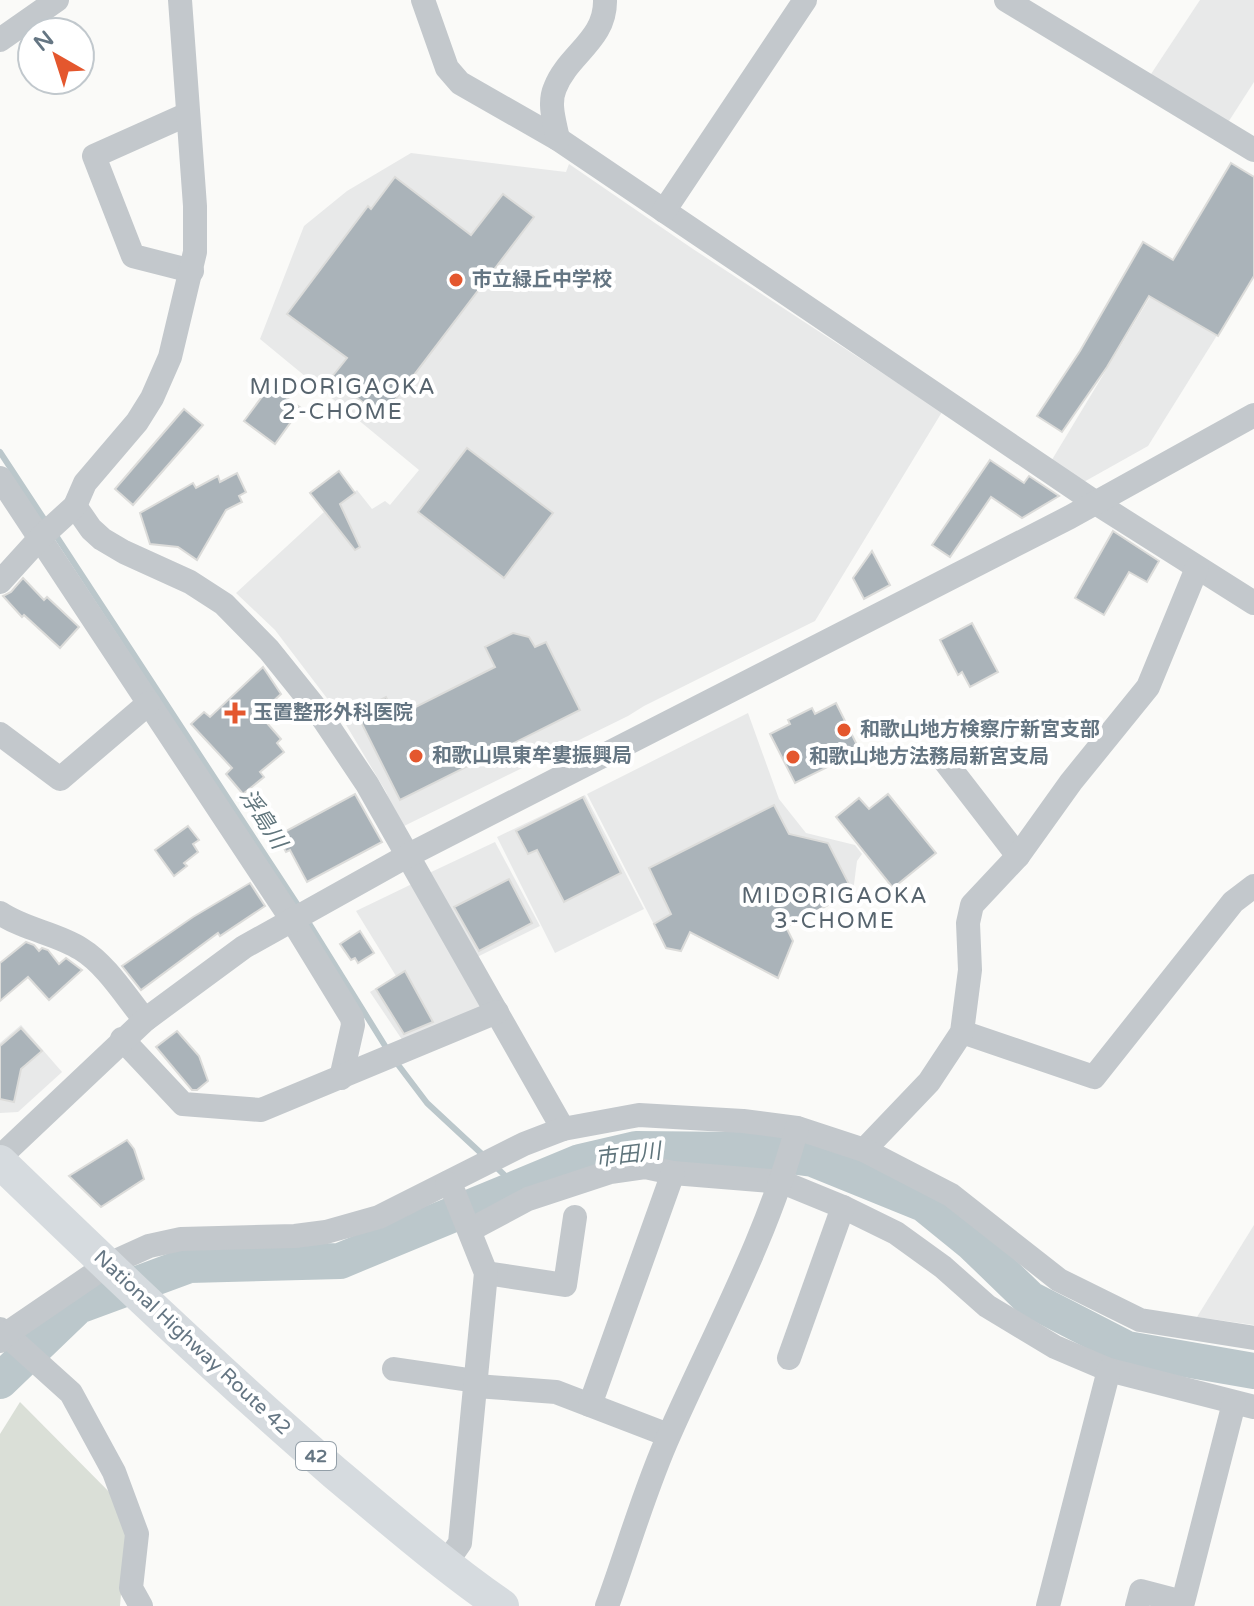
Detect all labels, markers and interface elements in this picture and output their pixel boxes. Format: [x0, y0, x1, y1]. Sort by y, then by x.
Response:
north arrow [16, 16, 96, 96]
text: N [29, 26, 59, 57]
place label: 市立緑丘中学校 [472, 268, 612, 292]
marker: 市立緑丘中学校 [447, 271, 465, 289]
district label: MIDORIGAOKA 2-CHOME [249, 374, 437, 425]
place label: 玉置整形外科医院 [253, 701, 413, 725]
marker: 玉置整形外科医院 [224, 702, 246, 724]
place label: 和歌山地方検察庁新宮支部 [860, 718, 1100, 742]
marker: 和歌山地方検察庁新宮支部 [835, 721, 853, 739]
place label: 和歌山県東牟婁振興局 [432, 744, 632, 768]
place label: 和歌山地方法務局新宮支局 [809, 745, 1049, 769]
marker: 和歌山県東牟婁振興局 [407, 747, 425, 765]
marker: 和歌山地方法務局新宮支局 [784, 748, 802, 766]
water label: 浮島川 [234, 784, 293, 855]
district label: MIDORIGAOKA 3-CHOME [741, 883, 929, 934]
water label: 市田川 [594, 1138, 664, 1172]
street label: National Highway Route 42 [89, 1245, 295, 1441]
road number: 42 [296, 1442, 336, 1470]

